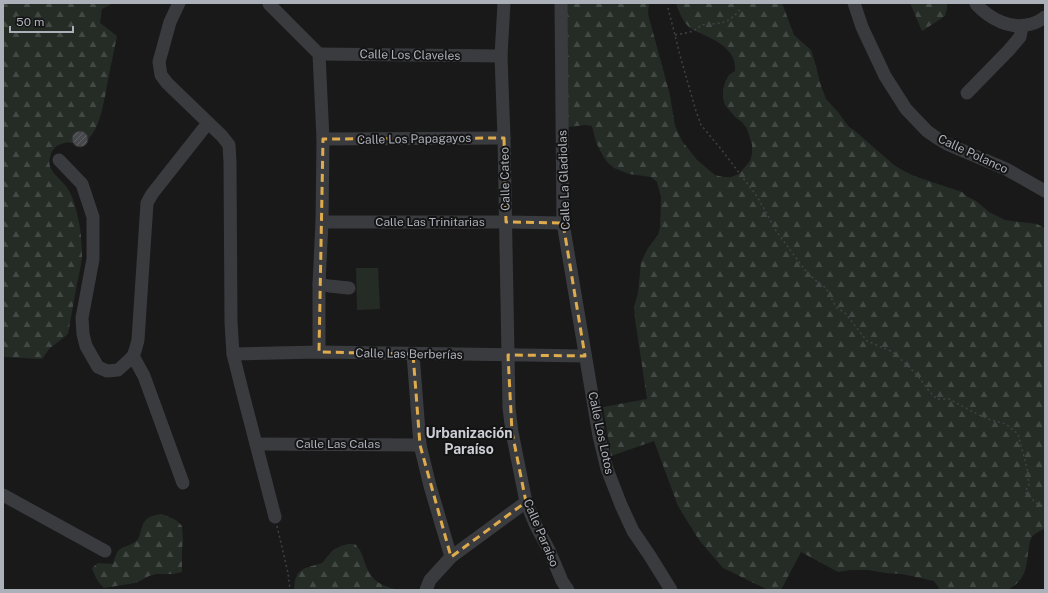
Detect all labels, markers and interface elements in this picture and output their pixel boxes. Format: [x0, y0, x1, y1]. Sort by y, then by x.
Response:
scale bar [10, 8, 73, 34]
text: 50 m [16, 15, 44, 29]
street label: Calle Los Claveles [359, 47, 461, 63]
street label: Calle La Gladiolas [555, 130, 573, 230]
street label: Calle Los Papagayos [357, 131, 471, 147]
street label: Calle Polanco [936, 132, 1011, 176]
street label: Calle Cateo [497, 147, 513, 211]
street label: Calle Las Trinitarias [375, 215, 485, 229]
street label: Calle Las Berberías [355, 346, 463, 362]
street label: Calle Los Lotos [585, 390, 617, 476]
district label: Urbanización Paraíso [425, 425, 513, 457]
street label: Calle Las Calas [296, 437, 380, 451]
street label: Calle Paraíso [520, 497, 562, 569]

